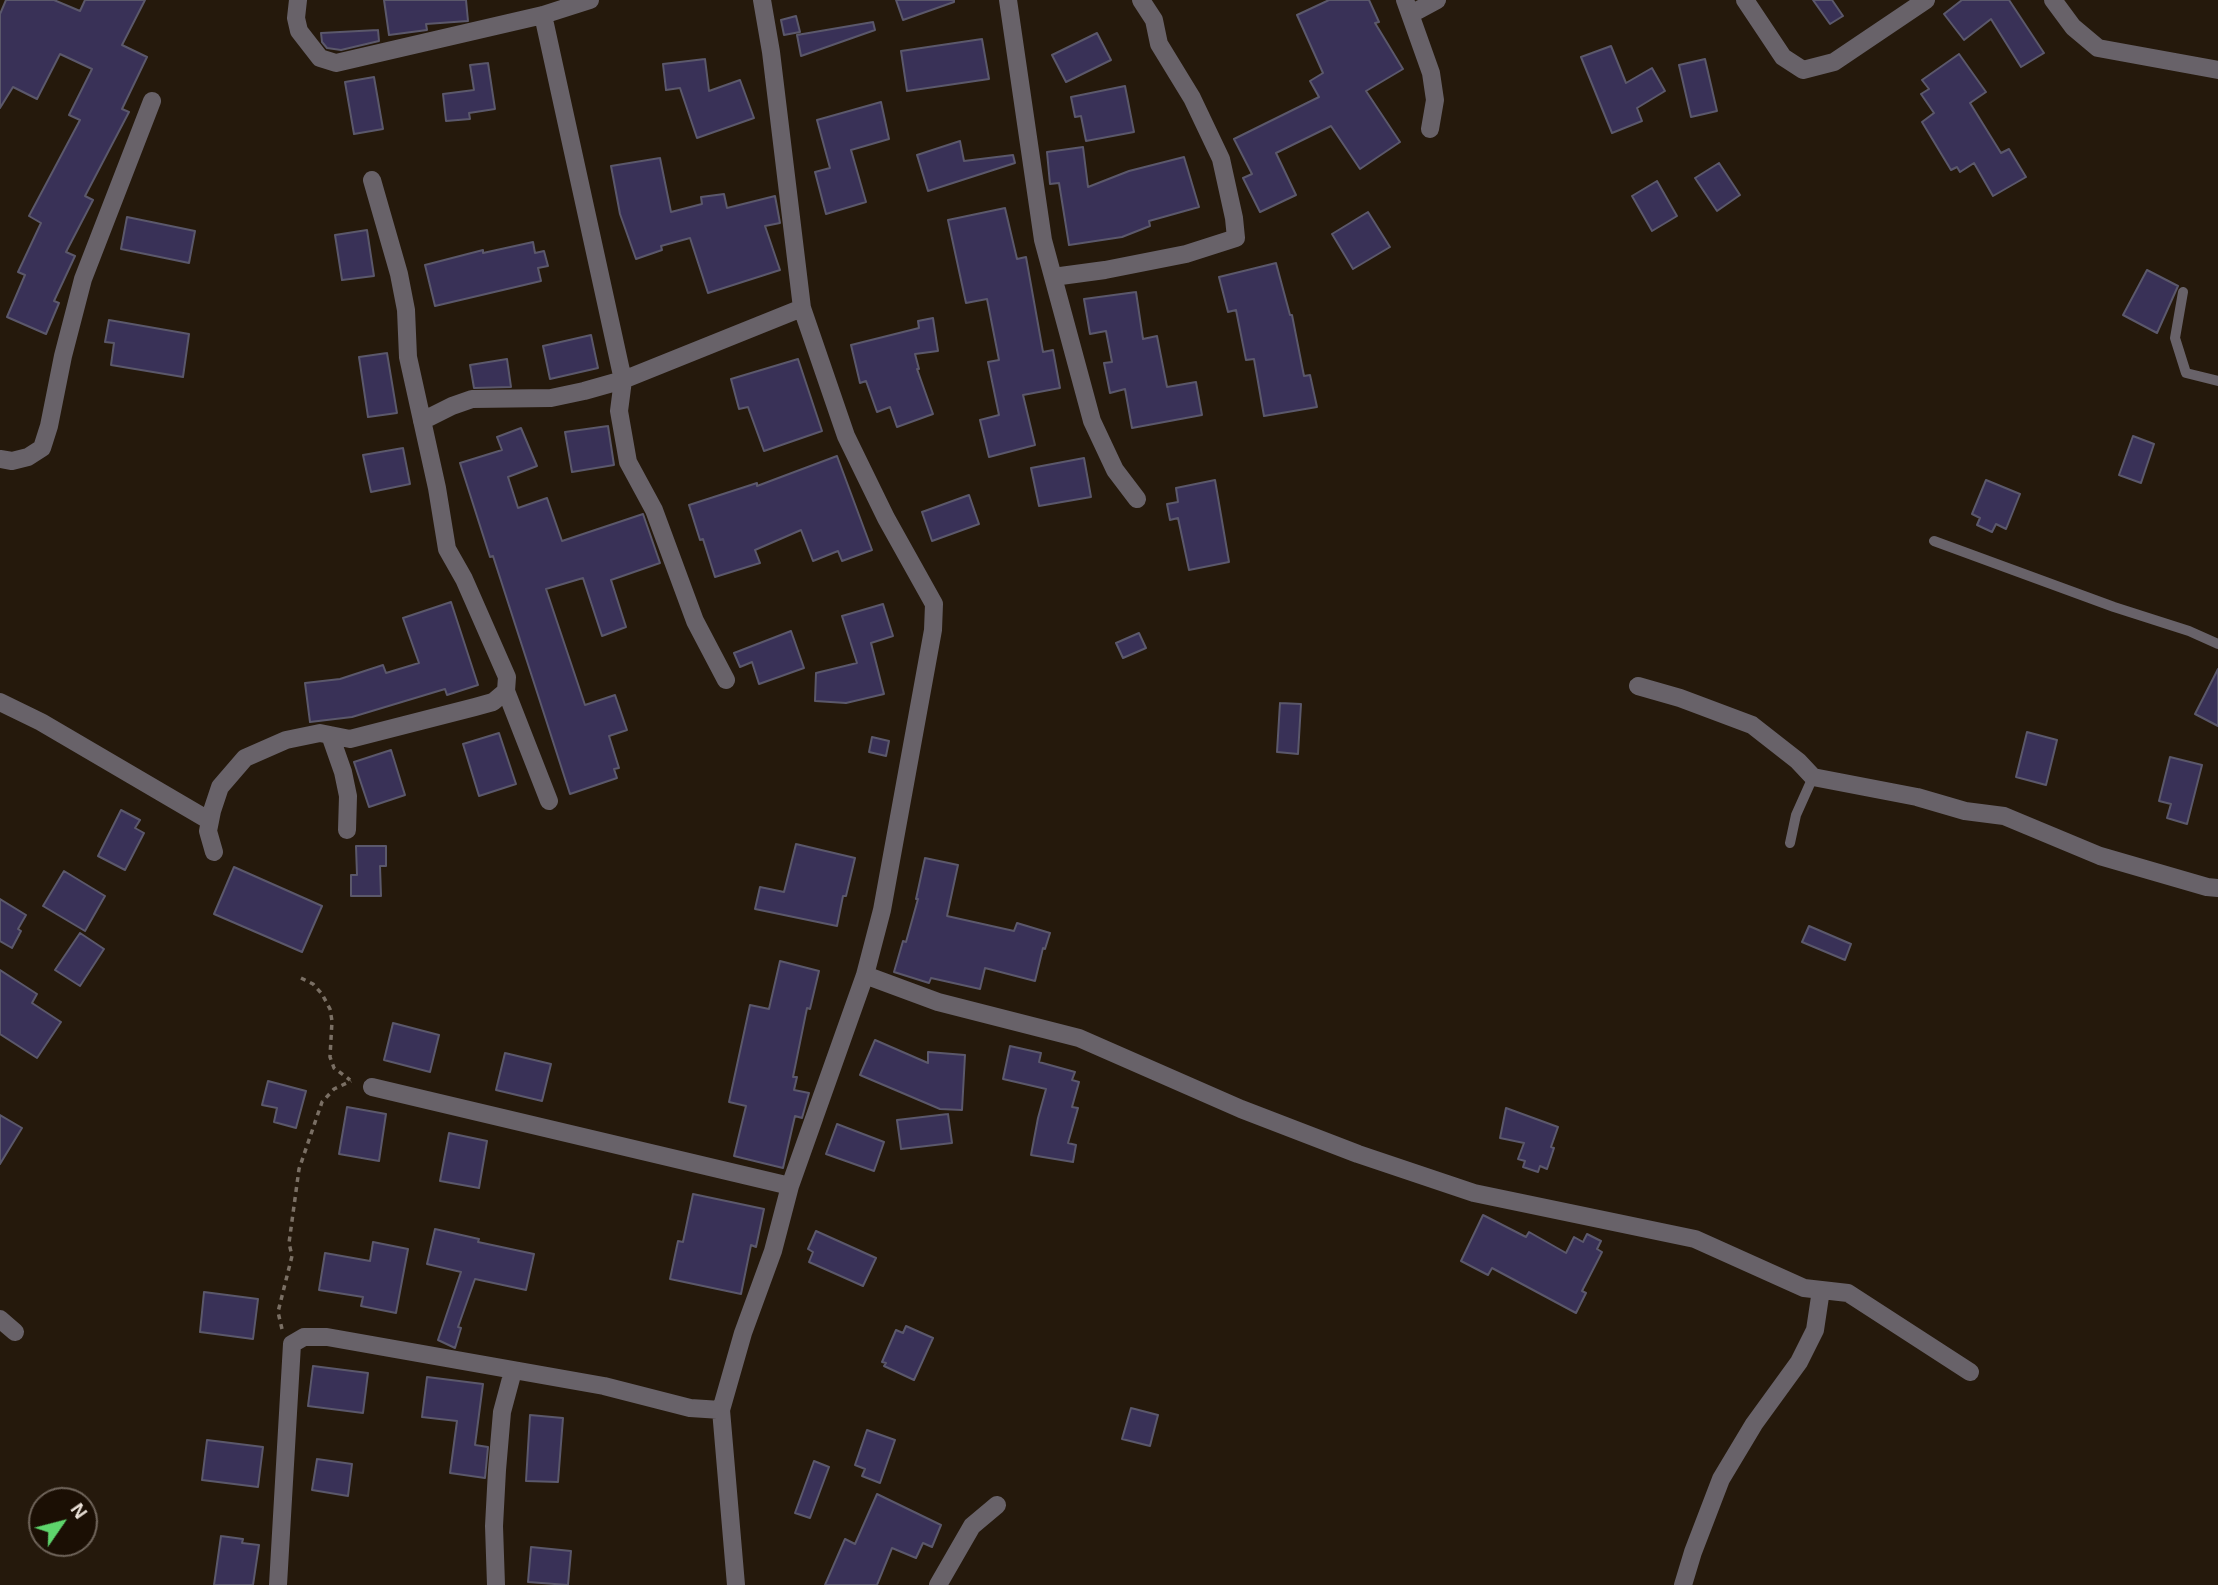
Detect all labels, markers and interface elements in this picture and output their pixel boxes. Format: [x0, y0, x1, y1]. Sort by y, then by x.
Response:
north arrow [28, 1487, 98, 1557]
text: N [66, 1499, 92, 1522]

